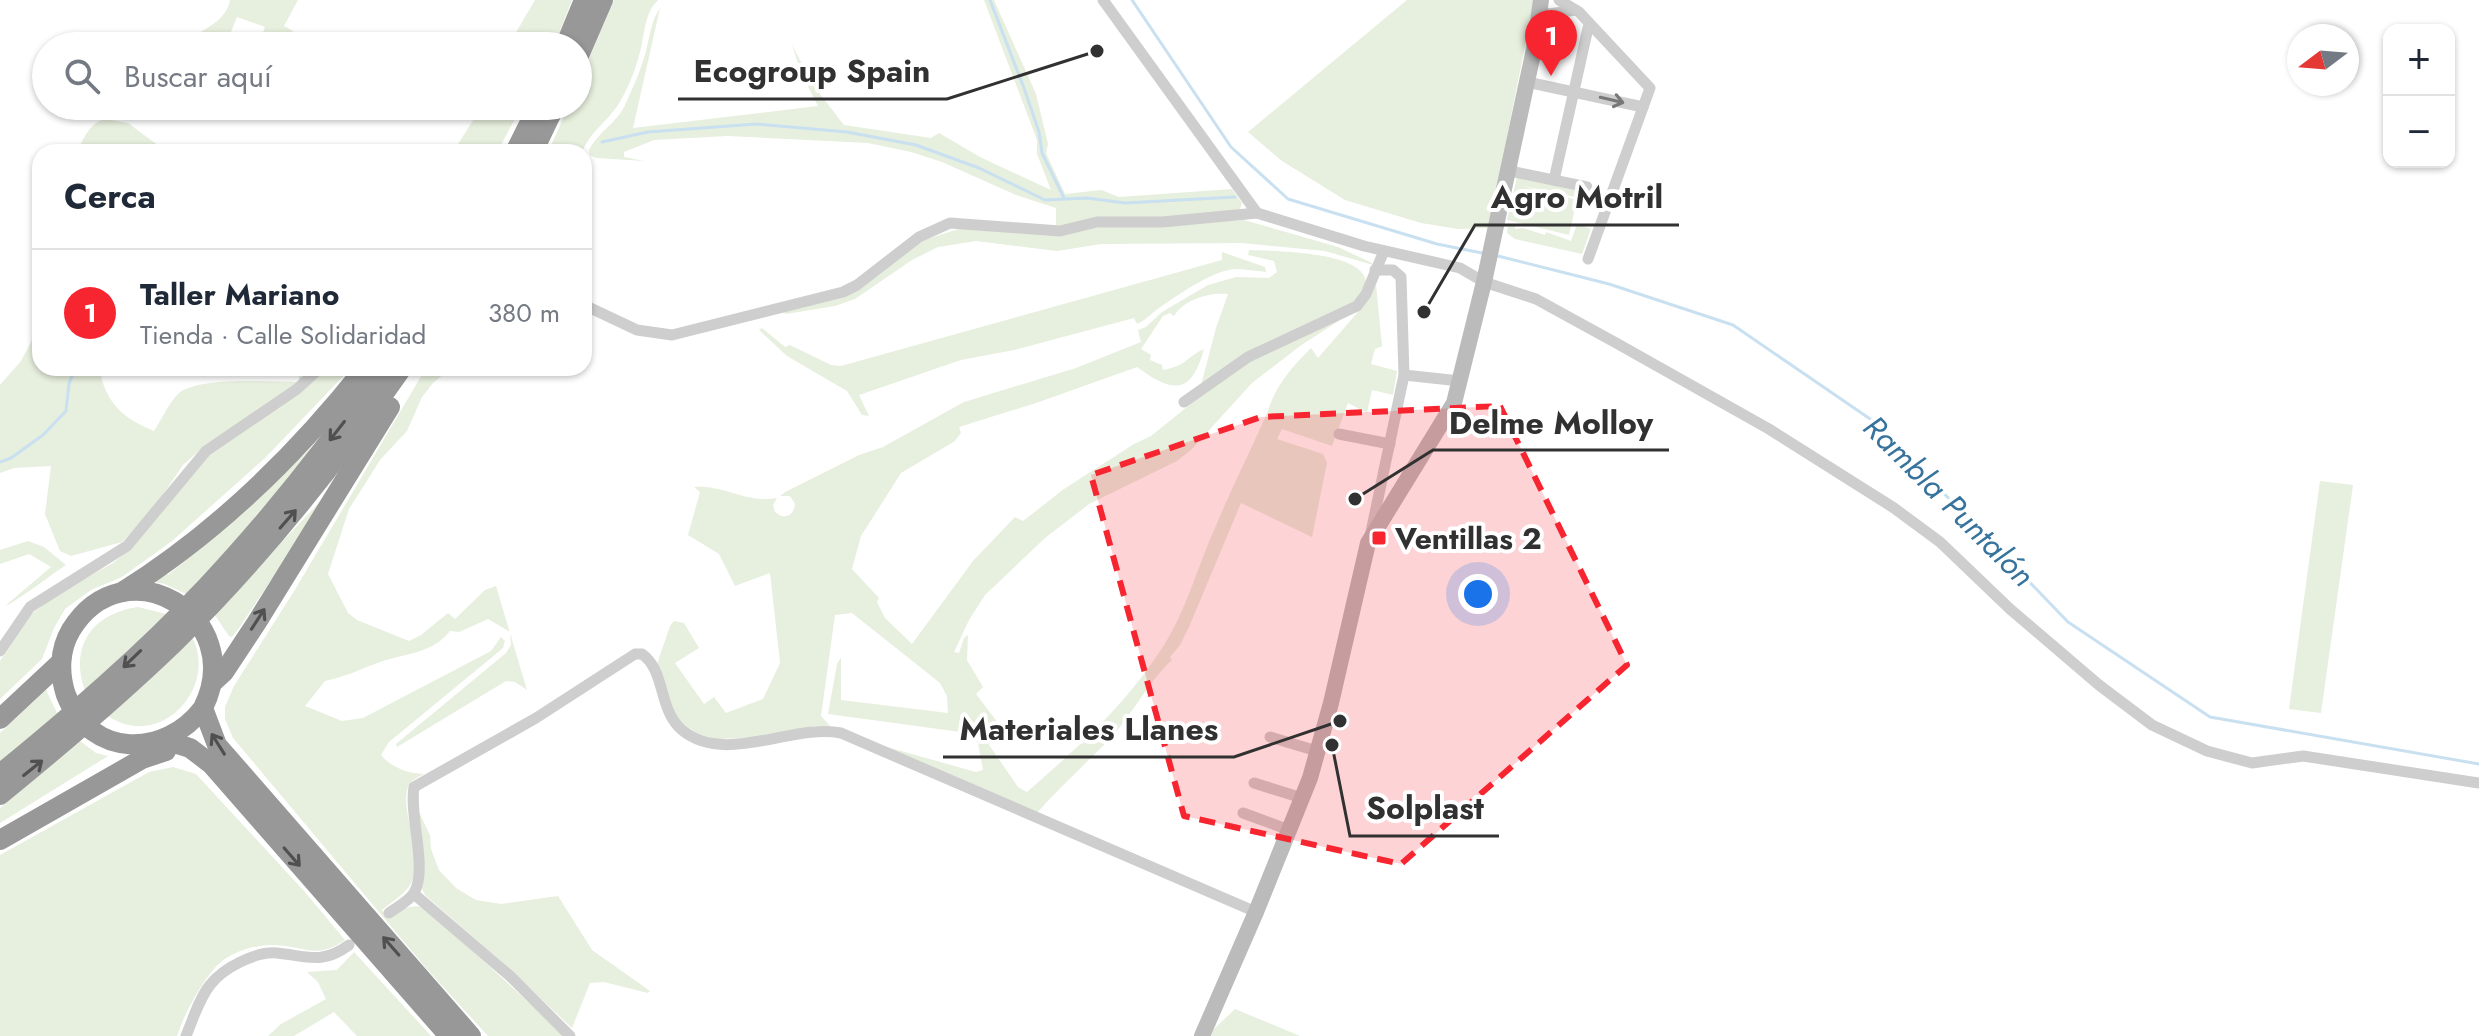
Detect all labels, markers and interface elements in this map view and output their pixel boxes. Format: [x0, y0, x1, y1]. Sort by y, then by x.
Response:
pin: 1 [1525, 10, 1577, 76]
north arrow [2287, 24, 2359, 96]
map controls [2383, 24, 2455, 168]
button: + [2383, 24, 2455, 96]
search box [32, 32, 592, 120]
callout: Ecogroup Spain [678, 43, 947, 99]
text: Ecogroup Spain [693, 48, 931, 94]
icon: search [60, 54, 104, 98]
text: Buscar aquí [124, 55, 272, 98]
one-way arrow [1599, 94, 1625, 109]
button: − [2383, 96, 2455, 168]
callout: Agro Motril [1475, 169, 1679, 225]
text: Cerca [64, 172, 156, 221]
text: Agro Motril [1490, 174, 1663, 220]
text: Taller Mariano [140, 273, 339, 316]
text: 1 [83, 294, 97, 332]
text: 380 m [488, 294, 560, 332]
text: Tienda · Calle Solidaridad [140, 316, 426, 354]
callout: Delme Molloy [1433, 394, 1669, 450]
text: Delme Molloy [1449, 400, 1654, 446]
water label: Rambla Puntalón [1853, 405, 2045, 597]
one-way arrow [329, 420, 346, 442]
one-way arrow [279, 509, 297, 530]
place label: Ventillas 2 [1394, 517, 1542, 560]
marker: Ventillas 2 [1370, 529, 1388, 547]
your location [1458, 574, 1498, 614]
one-way arrow [251, 608, 267, 631]
one-way arrow [123, 649, 142, 668]
callout: Materiales Llanes [943, 701, 1234, 757]
text: Materiales Llanes [960, 706, 1218, 752]
one-way arrow [210, 733, 226, 756]
one-way arrow [22, 759, 43, 777]
callout: Solplast [1350, 780, 1499, 836]
text: Solplast [1366, 785, 1485, 831]
one-way arrow [283, 847, 301, 867]
one-way arrow [383, 936, 401, 956]

